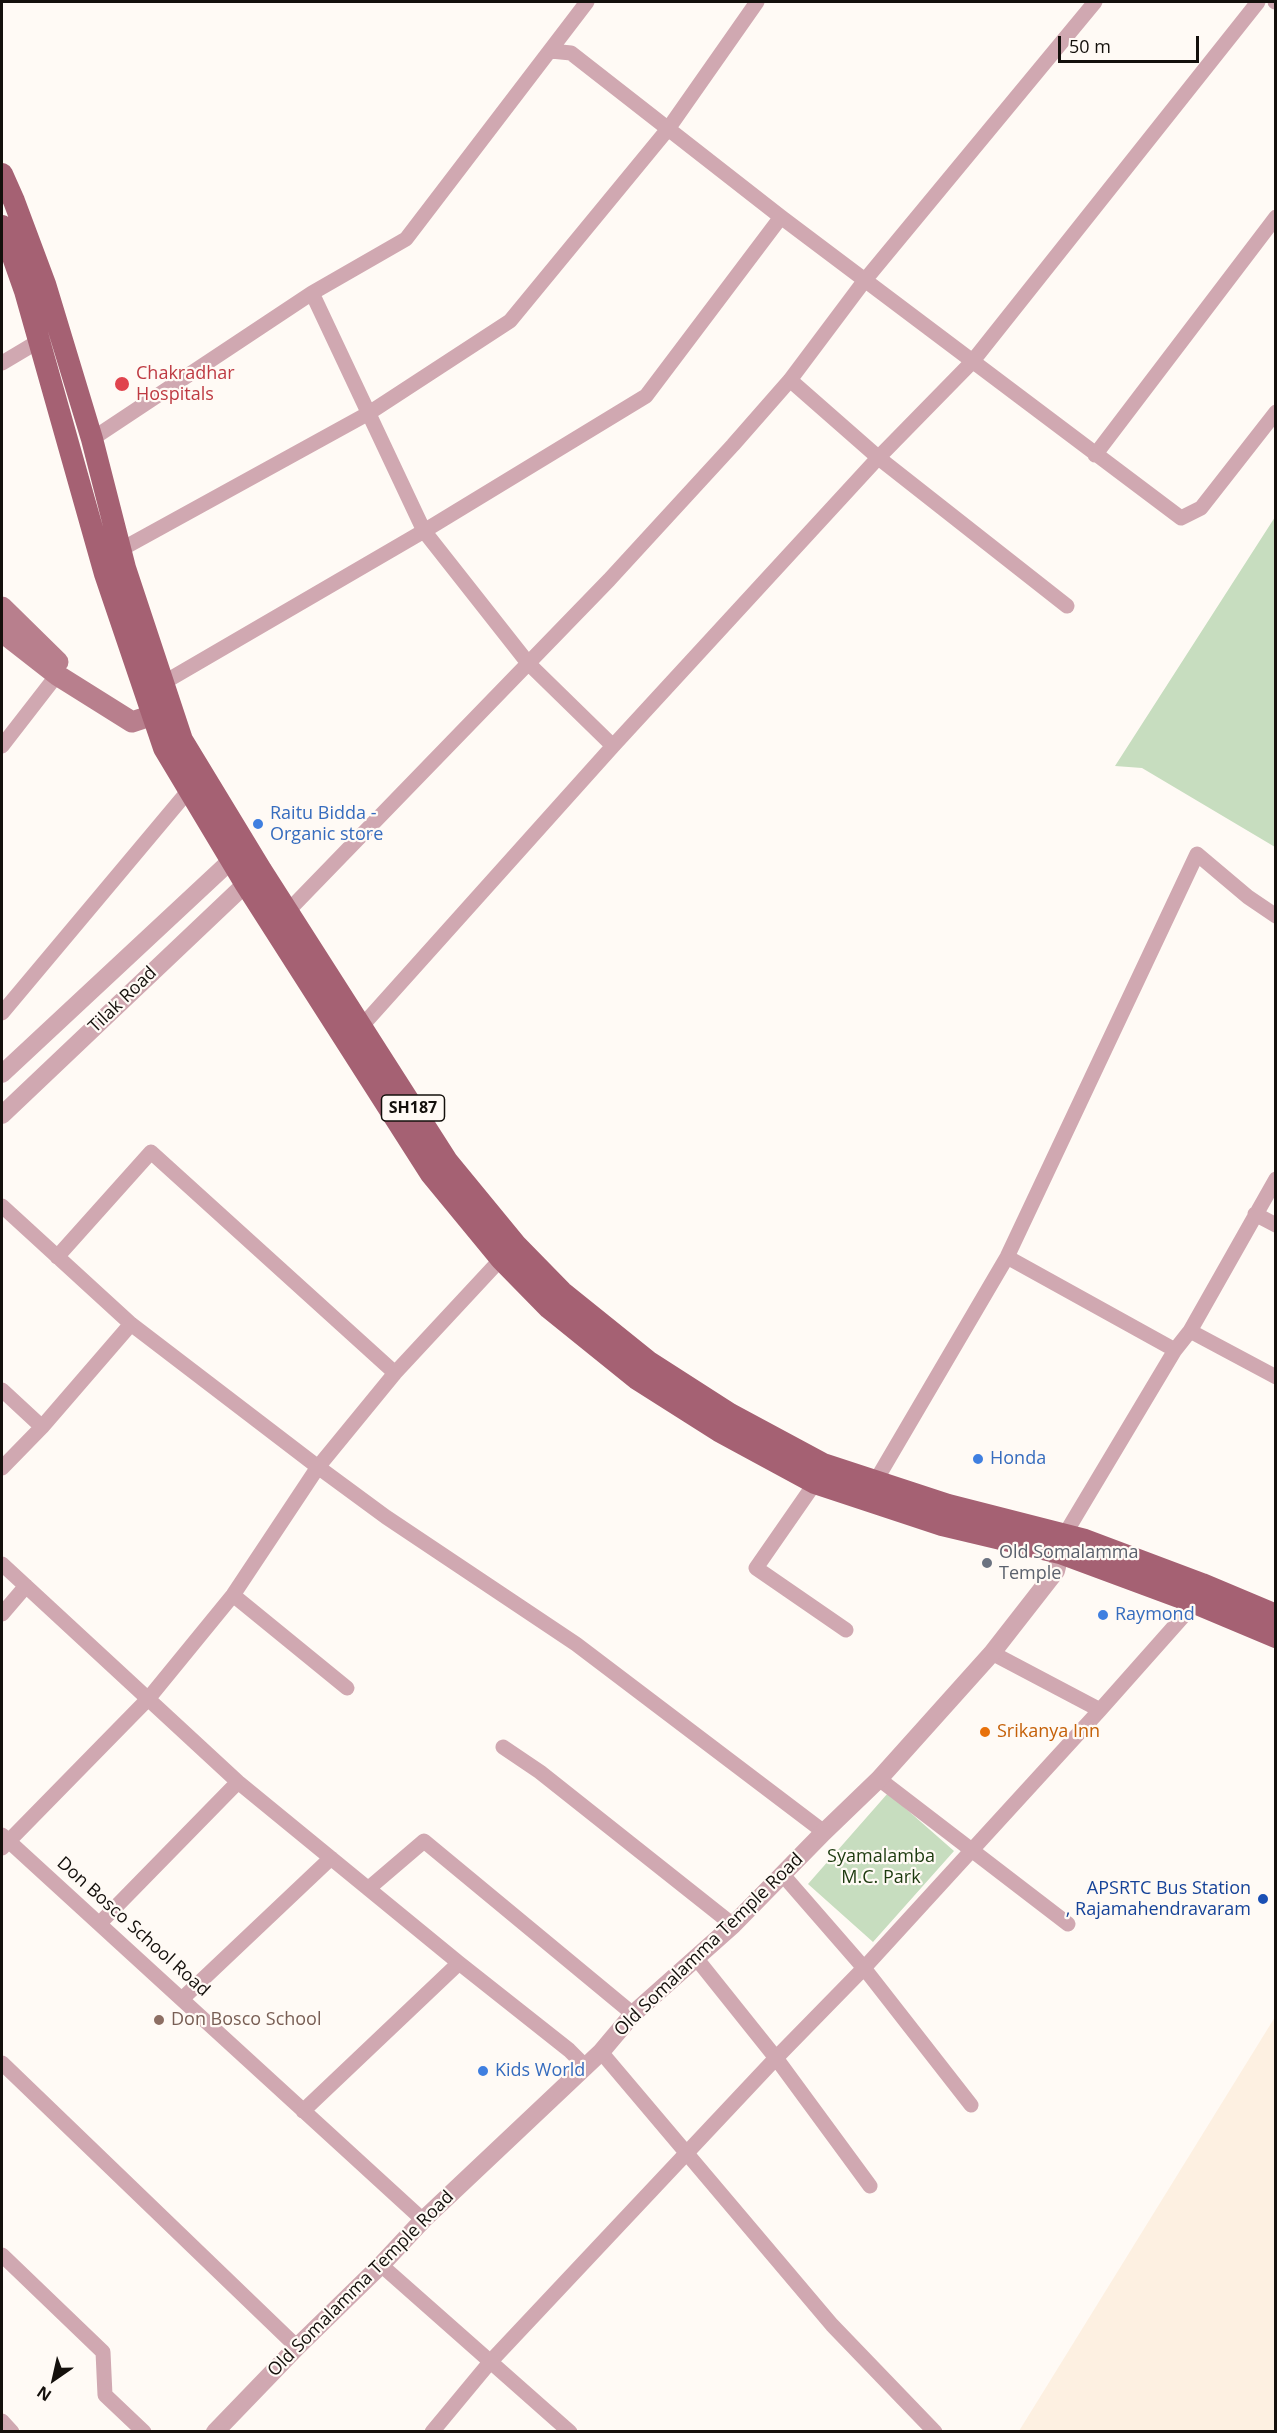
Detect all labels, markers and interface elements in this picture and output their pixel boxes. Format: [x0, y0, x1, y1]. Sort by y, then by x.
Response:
scale bar [1061, 24, 1202, 62]
text: 50 m [1069, 34, 1111, 58]
place label: Chakradhar Hospitals [136, 363, 235, 406]
marker: Chakradhar Hospitals [113, 375, 131, 393]
place label: Raitu Bidda - Organic store [270, 803, 383, 846]
marker: Raitu Bidda - Organic store [251, 817, 265, 831]
street label: Tilak Road [85, 962, 161, 1038]
road number: SH187 [382, 1095, 444, 1121]
place label: Honda [990, 1448, 1046, 1470]
marker: Honda [971, 1452, 985, 1466]
place label: Old Somalamma Temple [999, 1542, 1138, 1584]
marker: Old Somalamma Temple [980, 1556, 994, 1570]
place label: Raymond [1115, 1604, 1195, 1626]
marker: Raymond [1096, 1608, 1110, 1622]
place label: Srikanya Inn [997, 1721, 1100, 1743]
marker: Srikanya Inn [978, 1725, 992, 1739]
park label: Syamalamba M.C. Park [827, 1846, 935, 1888]
street label: Old Somalamma Temple Road [610, 1849, 808, 2041]
street label: Don Bosco School Road [52, 1853, 214, 2001]
place label: APSRTC Bus Station , Rajamahendravaram [1066, 1878, 1251, 1920]
marker: APSRTC Bus Station , Rajamahendravaram [1256, 1892, 1270, 1906]
place label: Don Bosco School [171, 2009, 321, 2031]
marker: Don Bosco School [152, 2013, 166, 2027]
place label: Kids World [495, 2060, 585, 2082]
marker: Kids World [476, 2064, 490, 2078]
street label: Old Somalamma Temple Road [264, 2187, 458, 2381]
north arrow [24, 2349, 84, 2409]
text: N [32, 2381, 55, 2407]

